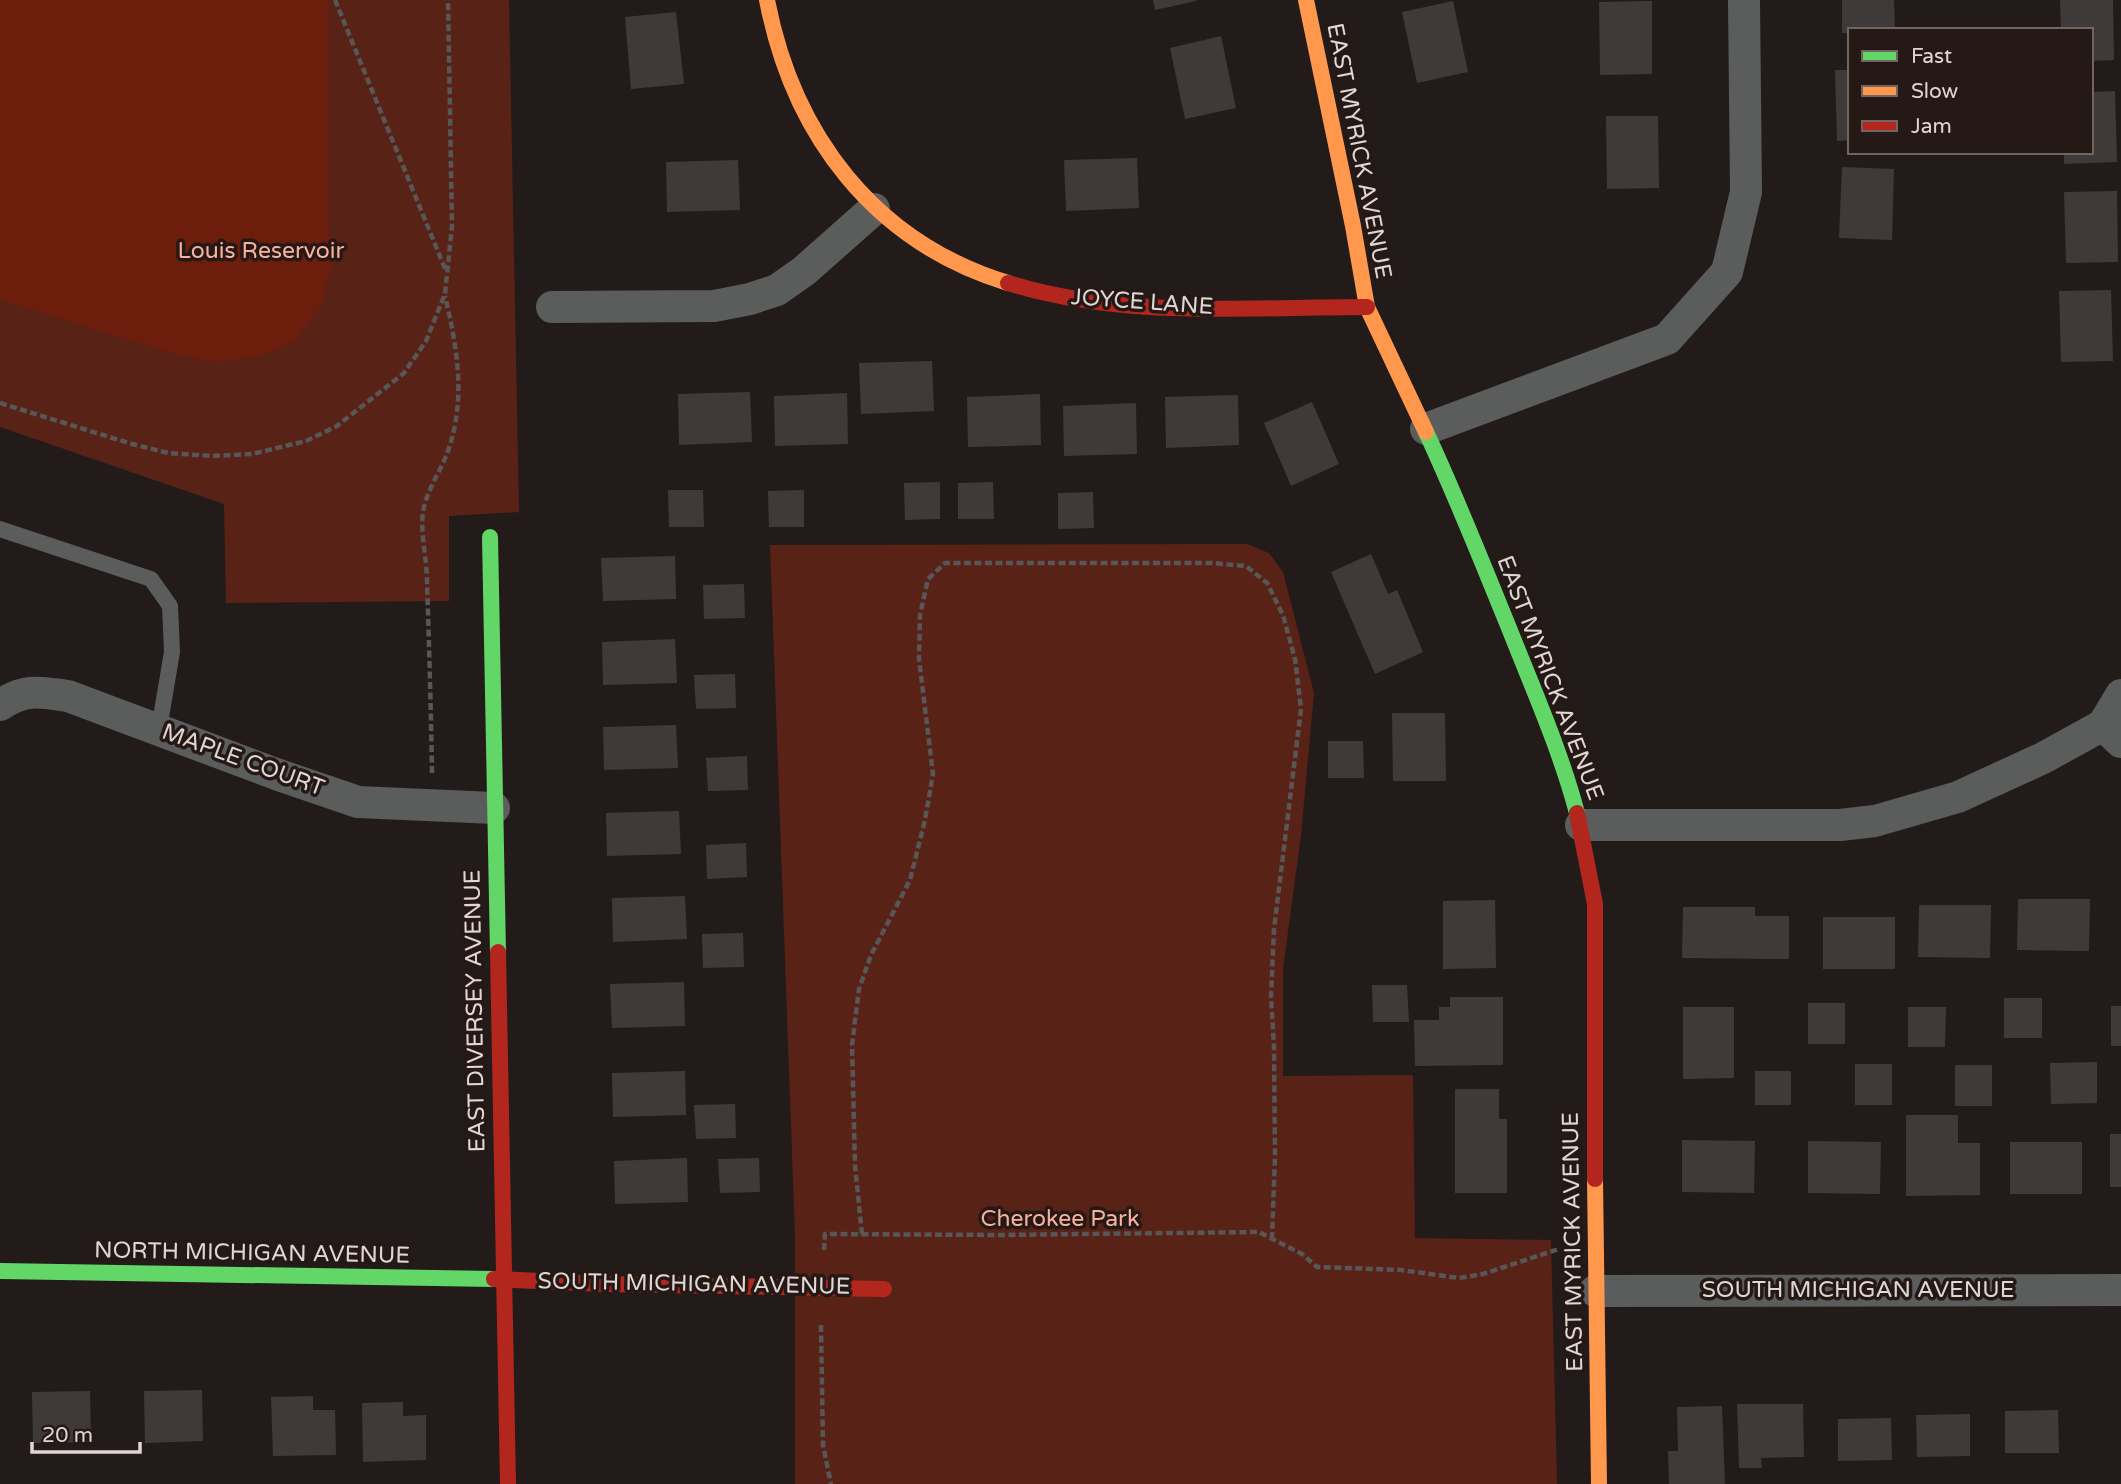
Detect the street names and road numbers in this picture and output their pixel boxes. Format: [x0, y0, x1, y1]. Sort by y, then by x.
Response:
street label: EAST MYRICK AVENUE [1320, 21, 1398, 281]
street label: JOYCE LANE [1070, 283, 1214, 321]
street label: EAST MYRICK AVENUE [1490, 552, 1610, 804]
street label: MAPLE COURT [158, 718, 328, 802]
street label: EAST DIVERSEY AVENUE [459, 869, 491, 1153]
street label: EAST MYRICK AVENUE [1557, 1112, 1589, 1372]
street label: NORTH MICHIGAN AVENUE [94, 1236, 410, 1270]
street label: SOUTH MICHIGAN AVENUE [537, 1267, 851, 1301]
street label: SOUTH MICHIGAN AVENUE [1702, 1276, 2014, 1304]

